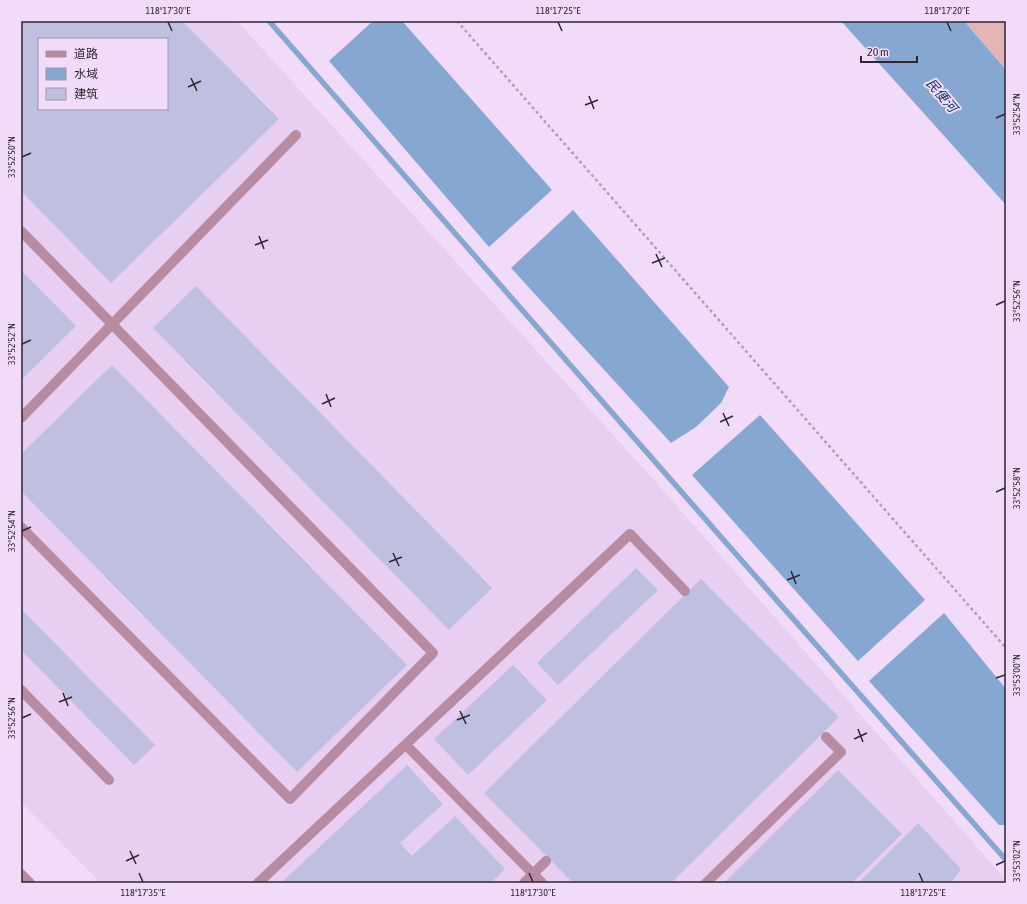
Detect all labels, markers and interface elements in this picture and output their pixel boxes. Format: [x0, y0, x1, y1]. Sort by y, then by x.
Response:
text: 118°17'30"E [146, 5, 191, 16]
text: 118°17'25"E [536, 5, 581, 16]
text: 118°17'20"E [925, 5, 970, 16]
legend [38, 38, 168, 110]
scale bar [861, 38, 917, 64]
text: 20 m [867, 45, 889, 59]
text: 道路 [74, 47, 98, 61]
text: 水域 [74, 67, 98, 81]
water label: 民便河 [923, 76, 962, 117]
text: 建筑 [74, 87, 98, 101]
text: 33°52'54"N [1011, 93, 1022, 135]
text: 33°52'50"N [6, 136, 17, 178]
text: 33°52'56"N [1011, 280, 1022, 322]
text: 33°52'52"N [6, 323, 17, 365]
text: 33°52'58"N [1011, 467, 1022, 509]
text: 33°52'54"N [6, 510, 17, 552]
text: 33°53'00"N [1011, 654, 1022, 696]
text: 33°52'56"N [6, 697, 17, 739]
text: 33°53'02"N [1011, 840, 1022, 882]
text: 118°17'35"E [121, 887, 166, 898]
text: 118°17'30"E [511, 887, 556, 898]
text: 118°17'25"E [901, 887, 946, 898]

